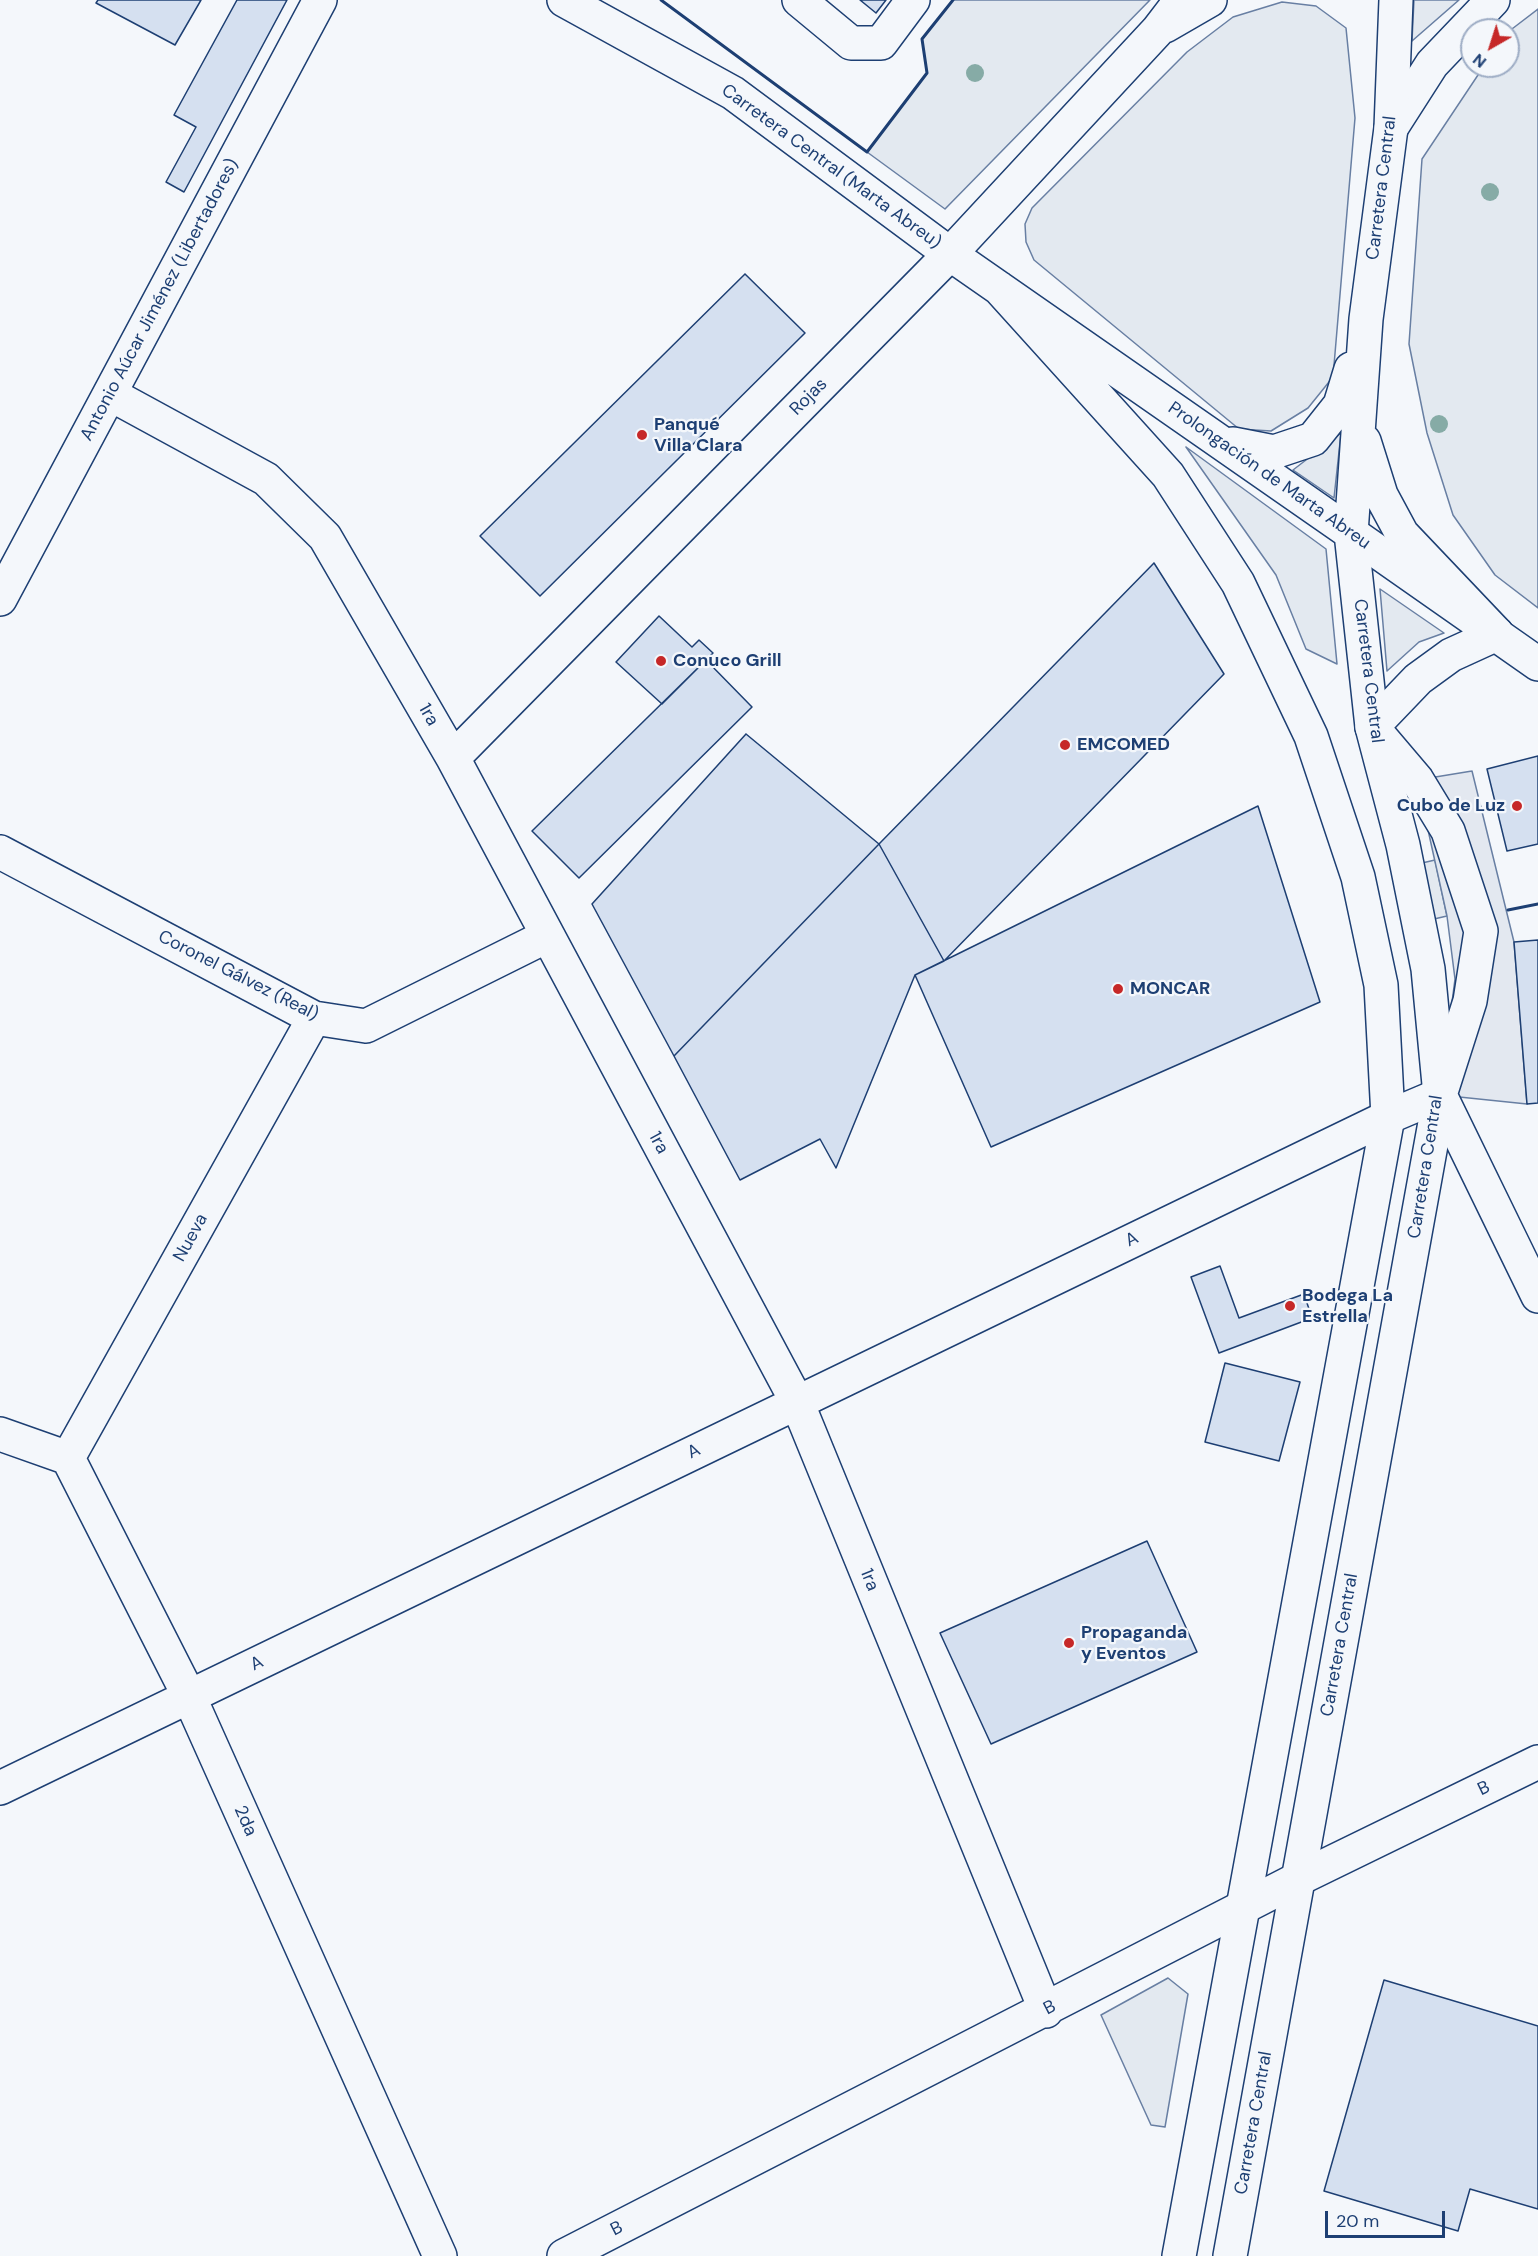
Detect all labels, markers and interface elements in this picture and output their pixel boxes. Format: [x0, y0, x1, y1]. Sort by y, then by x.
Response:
north arrow [1460, 18, 1520, 78]
text: N [1468, 49, 1491, 73]
street label: Carretera Central (Marta Abreu) [717, 80, 945, 254]
street label: Carretera Central [1362, 115, 1402, 261]
street label: Antonio Aúcar Jiménez (Libertadores) [76, 155, 244, 445]
street label: Rojas [786, 374, 832, 420]
street label: Prolongación de Marta Abreu [1164, 398, 1374, 554]
place label: Panqué Villa Clara [654, 414, 743, 456]
marker: Panqué Villa Clara [635, 428, 649, 442]
street label: Carretera Central [1348, 598, 1388, 744]
place label: Conuco Grill [673, 650, 782, 672]
marker: Conuco Grill [654, 654, 668, 668]
street label: 1ra [413, 700, 443, 730]
place label: EMCOMED [1077, 734, 1170, 756]
marker: EMCOMED [1058, 738, 1072, 752]
place label: Cubo de Luz [1397, 795, 1505, 817]
marker: Cubo de Luz [1510, 799, 1524, 813]
street label: Coronel Gálvez (Real) [154, 926, 322, 1026]
place label: MONCAR [1130, 978, 1210, 1000]
marker: MONCAR [1111, 982, 1125, 996]
street label: Carretera Central [1404, 1094, 1448, 1240]
street label: 1ra [643, 1128, 673, 1158]
street label: Nueva [169, 1210, 213, 1266]
street label: A [1122, 1228, 1142, 1252]
place label: Bodega La Estrella [1302, 1285, 1393, 1328]
marker: Bodega La Estrella [1283, 1299, 1297, 1313]
street label: A [684, 1440, 704, 1464]
street label: 1ra [855, 1566, 883, 1594]
street label: Carretera Central [1317, 1572, 1363, 1718]
place label: Propaganda y Eventos [1081, 1622, 1187, 1664]
marker: Propaganda y Eventos [1062, 1636, 1076, 1650]
street label: A [247, 1652, 267, 1676]
street label: B [1474, 1777, 1494, 1801]
street label: 2da [229, 1802, 261, 1840]
street label: B [1040, 1996, 1060, 2020]
street label: Carretera Central [1231, 2050, 1277, 2196]
scale bar [1328, 2199, 1448, 2237]
text: 20 m [1336, 2209, 1379, 2233]
street label: B [607, 2217, 627, 2241]

